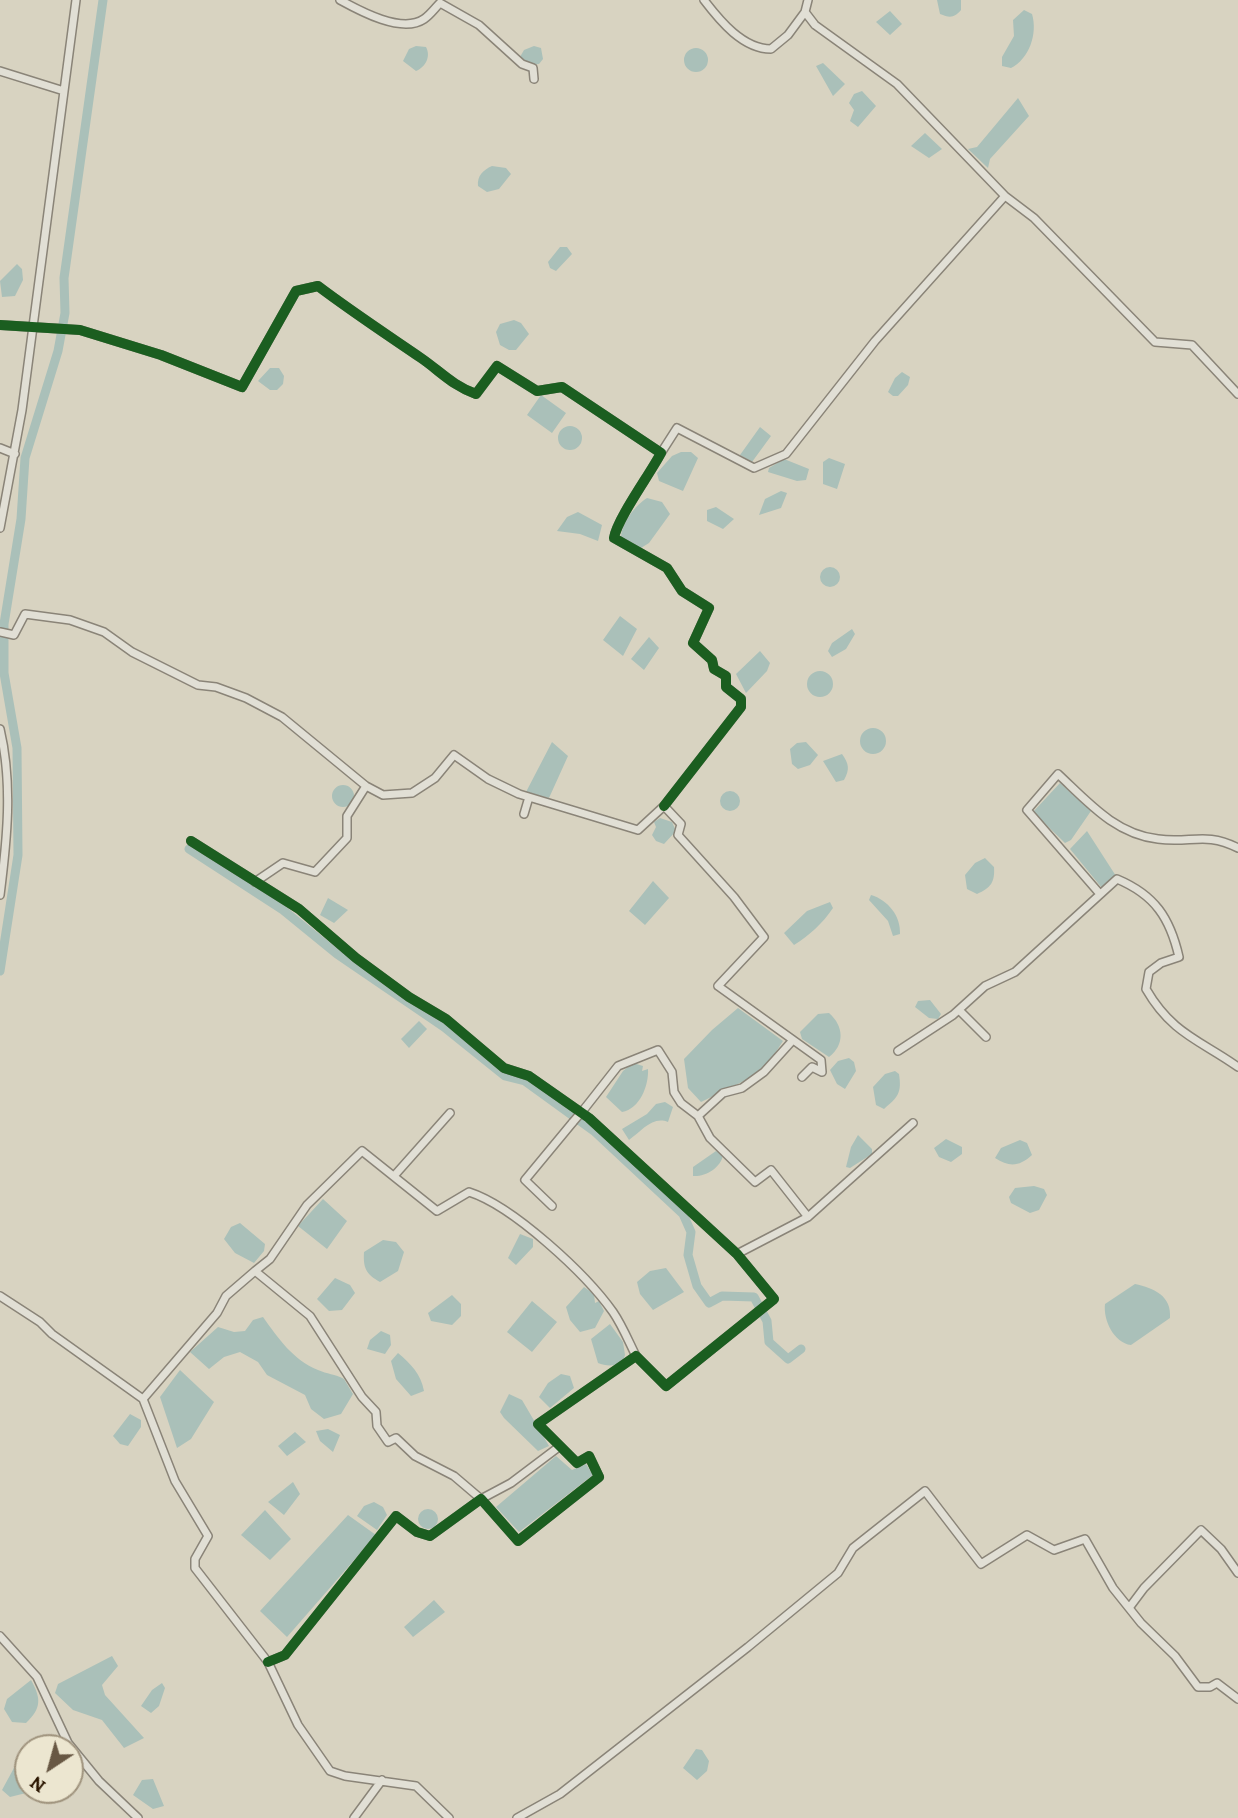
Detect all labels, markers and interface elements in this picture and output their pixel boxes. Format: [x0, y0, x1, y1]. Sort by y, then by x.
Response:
north arrow [14, 1734, 84, 1804]
text: N [25, 1770, 51, 1799]

